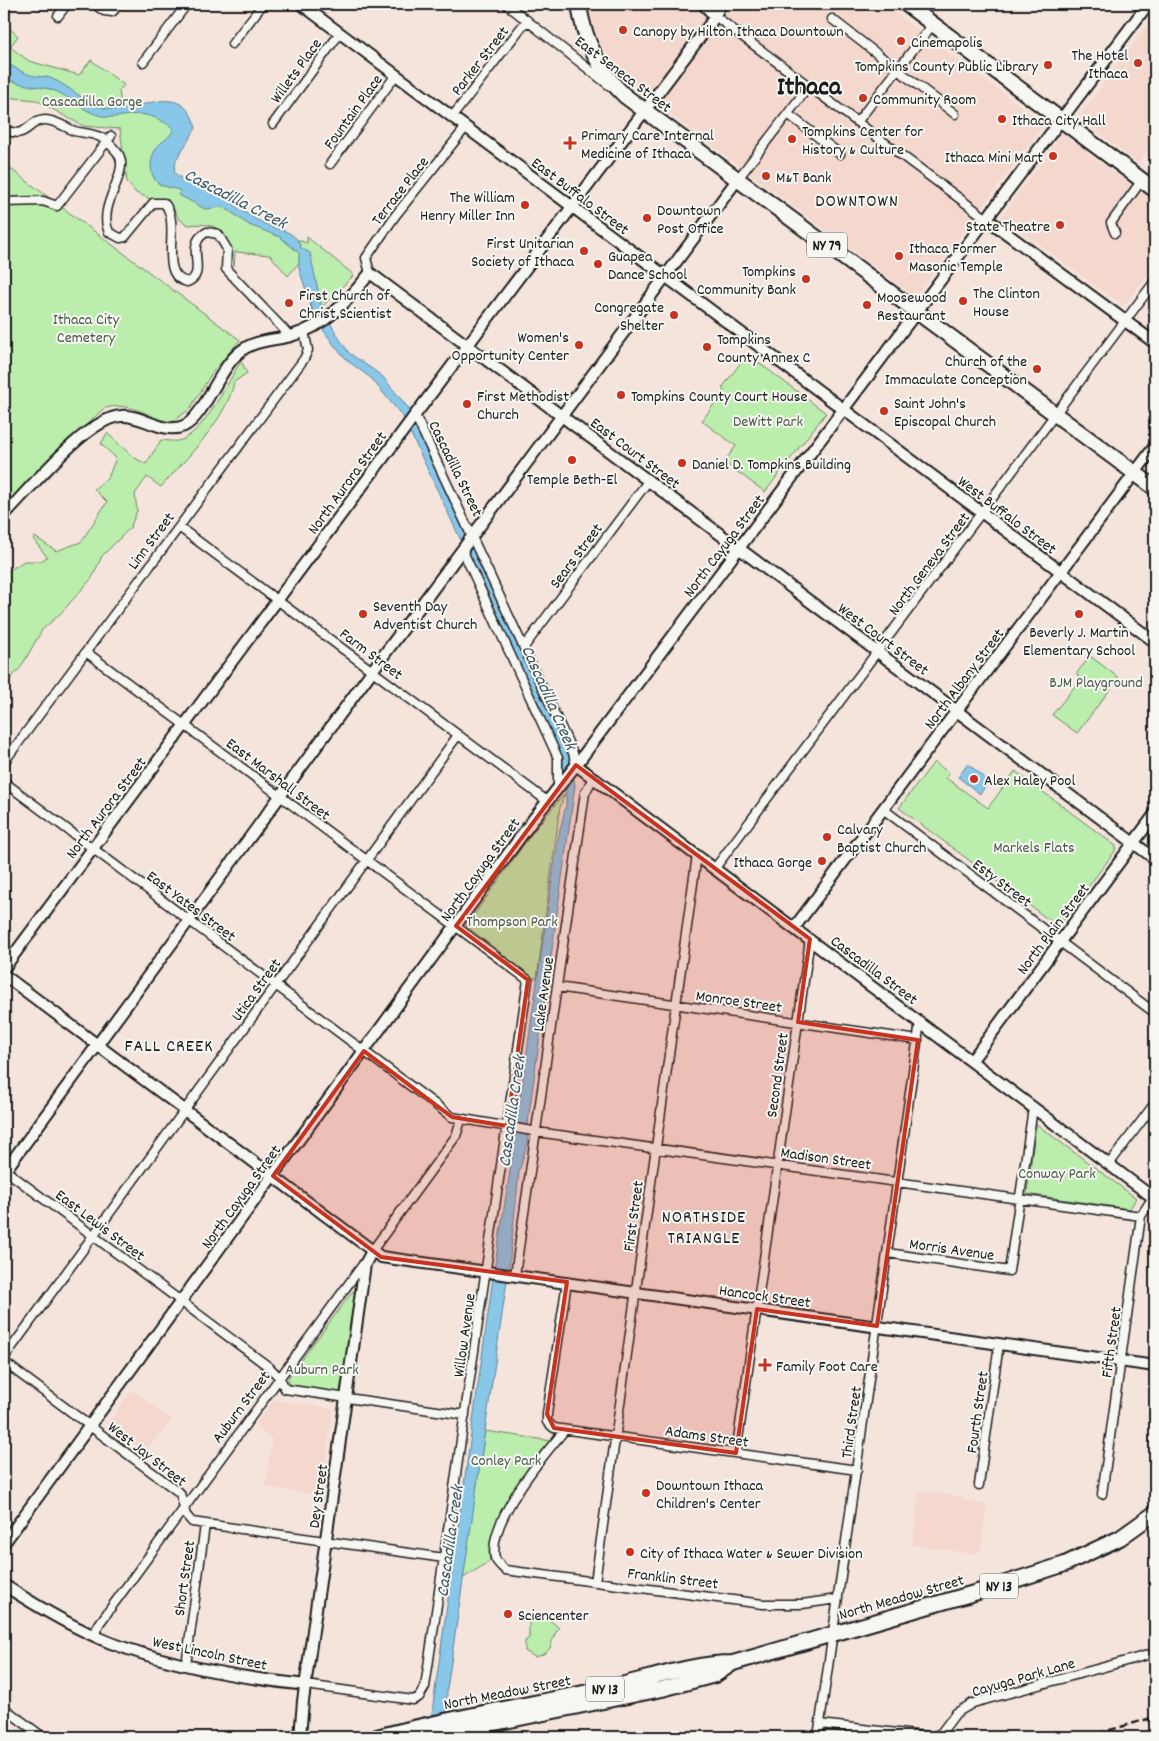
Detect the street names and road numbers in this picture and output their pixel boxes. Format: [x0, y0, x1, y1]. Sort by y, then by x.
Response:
street label: Parker Street [446, 22, 516, 101]
street label: East Seneca Street [569, 31, 676, 119]
street label: Willets Place [266, 34, 328, 109]
street label: Fountain Place [319, 70, 389, 155]
street label: Terrace Place [367, 152, 435, 231]
street label: East Buffalo Street [526, 152, 633, 242]
road number: NY 79 [807, 232, 847, 258]
street label: East Court Street [585, 412, 684, 496]
street label: Cascadilla Street [422, 417, 488, 521]
street label: North Aurora Street [303, 427, 393, 540]
street label: West Buffalo Street [952, 471, 1061, 561]
street label: North Cayuga Street [679, 490, 771, 603]
street label: Linn Street [123, 508, 181, 575]
street label: North Geneva Street [883, 508, 977, 621]
street label: Sears Street [545, 519, 609, 594]
street label: West Court Street [832, 598, 933, 682]
street label: Farm Street [334, 624, 407, 687]
street label: North Albany Street [919, 624, 1011, 735]
street label: East Marshall Street [220, 733, 335, 827]
street label: North Aurora Street [61, 753, 153, 864]
street label: North Cayuga Street [435, 814, 527, 927]
street label: Esty Street [967, 854, 1036, 914]
street label: East Yates Street [141, 866, 240, 948]
street label: North Plain Street [1012, 879, 1096, 980]
street label: Cascadilla Street [825, 930, 922, 1012]
street label: Utica Street [226, 954, 288, 1027]
street label: Lake Avenue [528, 956, 561, 1033]
street label: Monroe Street [694, 985, 783, 1020]
street label: Second Street [761, 1032, 796, 1119]
street label: North Cayuga Street [196, 1141, 288, 1254]
street label: Madison Street [779, 1142, 872, 1177]
street label: First Street [618, 1179, 651, 1253]
street label: East Lewis Street [50, 1185, 149, 1267]
street label: Morris Avenue [908, 1233, 996, 1268]
street label: Hancock Street [717, 1280, 812, 1315]
street label: Willow Avenue [448, 1292, 483, 1379]
street label: Fifth Street [1096, 1305, 1129, 1379]
street label: Auburn Street [207, 1366, 277, 1448]
street label: Fourth Street [961, 1370, 996, 1455]
street label: Third Street [836, 1385, 869, 1460]
street label: West Jay Street [102, 1417, 191, 1493]
street label: Adams Street [663, 1420, 750, 1455]
street label: Dey Street [304, 1463, 335, 1530]
street label: Short Street [169, 1539, 202, 1618]
street label: Franklin Street [626, 1563, 719, 1596]
street label: North Meadow Street [836, 1570, 967, 1627]
road number: NY 13 [980, 1574, 1018, 1598]
street label: West Lincoln Street [150, 1631, 269, 1678]
street label: Cayuga Park Lane [969, 1653, 1078, 1704]
street label: North Meadow Street [442, 1670, 573, 1717]
road number: NY 13 [586, 1676, 624, 1702]

